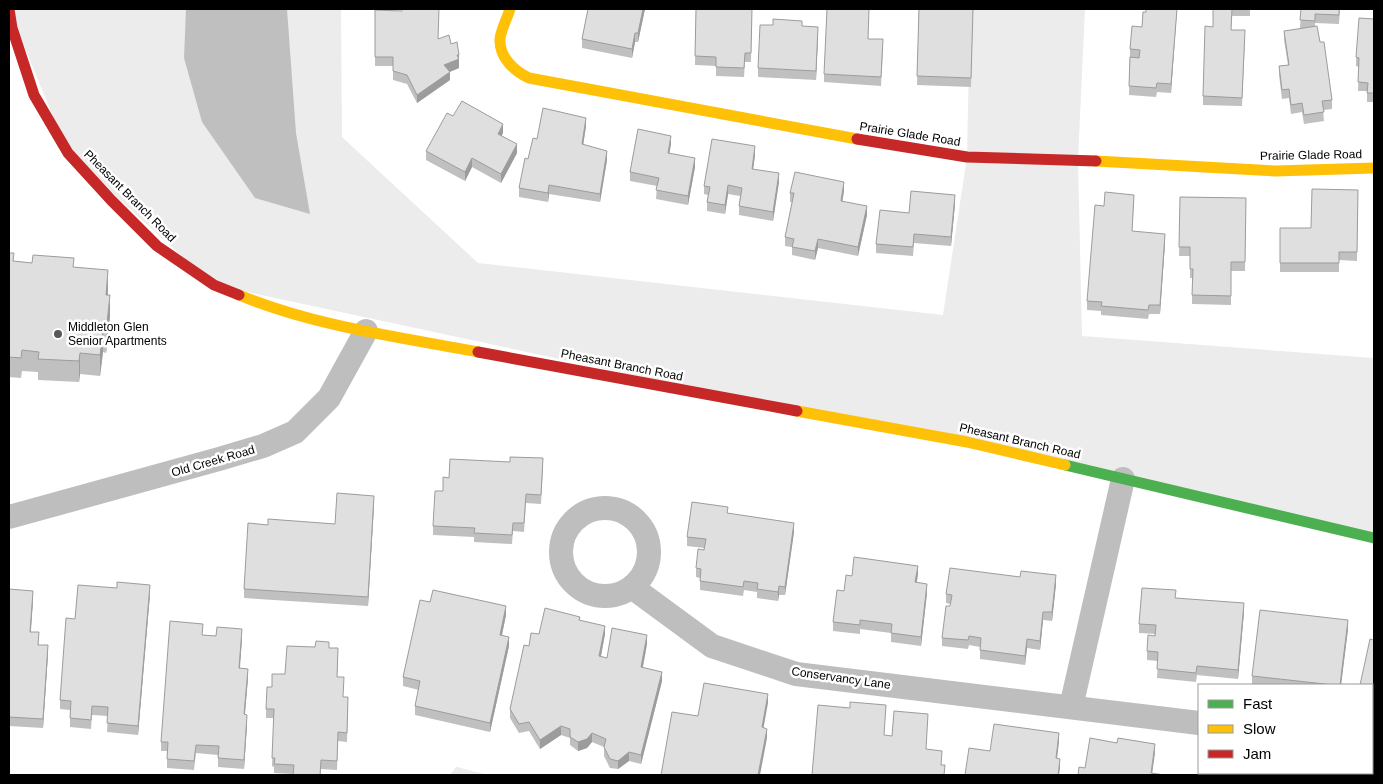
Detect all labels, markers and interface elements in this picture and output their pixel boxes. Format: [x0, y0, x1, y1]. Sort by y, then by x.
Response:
street label: Prairie Glade Road [859, 119, 961, 149]
street label: Pheasant Branch Road [81, 147, 179, 245]
street label: Prairie Glade Road [1260, 147, 1362, 163]
place label: Middleton Glen Senior Apartments [68, 320, 167, 348]
marker: Middleton Glen Senior Apartments [52, 328, 64, 340]
street label: Pheasant Branch Road [560, 346, 684, 384]
street label: Pheasant Branch Road [958, 420, 1082, 462]
street label: Old Creek Road [170, 442, 256, 480]
street label: Conservancy Lane [790, 664, 892, 692]
legend [1198, 684, 1373, 774]
text: Fast [1243, 695, 1273, 712]
text: Slow [1243, 720, 1276, 737]
text: Jam [1243, 745, 1271, 762]

